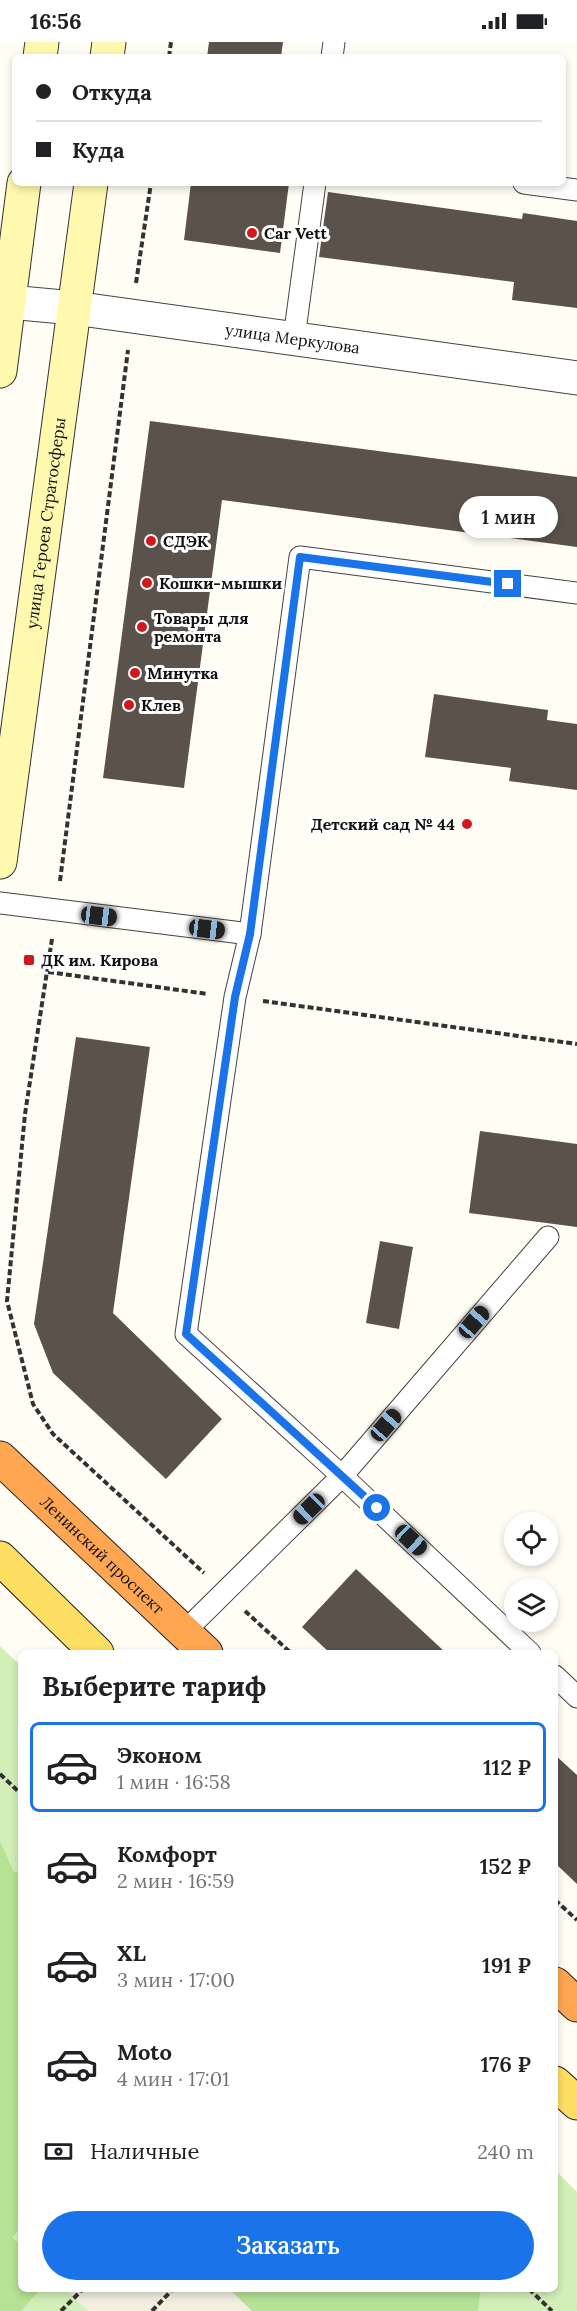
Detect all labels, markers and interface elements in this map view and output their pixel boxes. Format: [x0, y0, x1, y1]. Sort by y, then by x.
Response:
text: 16:56 [30, 7, 82, 35]
text: Откуда [72, 78, 152, 106]
text: Куда [72, 136, 124, 164]
place label: Car Vett [264, 223, 328, 243]
marker: Car Vett [245, 226, 259, 240]
street label: улица Меркулова [224, 319, 361, 358]
street label: улица Героев Стратосферы [21, 416, 70, 630]
callout: 1 мин [458, 497, 558, 539]
text: 1 мин [481, 504, 536, 529]
place label: СДЭК [163, 531, 209, 551]
marker: СДЭК [144, 534, 158, 548]
route end [494, 570, 521, 597]
place label: Кошки-мышки [159, 573, 282, 593]
marker: Кошки-мышки [140, 576, 154, 590]
place label: Товары для ремонта [154, 608, 249, 646]
marker: Товары для ремонта [135, 620, 149, 634]
place label: Минутка [147, 663, 219, 683]
marker: Минутка [128, 666, 142, 680]
place label: Клев [141, 695, 181, 715]
marker: Клев [122, 698, 136, 712]
place label: Детский сад № 44 [311, 814, 455, 834]
marker: Детский сад № 44 [460, 817, 474, 831]
car [80, 905, 118, 927]
car [188, 918, 226, 940]
place label: ДК им. Кирова [41, 950, 159, 970]
marker: ДК им. Кирова [22, 953, 36, 967]
car [455, 1303, 493, 1341]
car [367, 1406, 405, 1444]
car [290, 1490, 328, 1528]
street label: Ленинский проспект [36, 1492, 169, 1618]
route start [363, 1494, 390, 1521]
map controls [504, 1512, 558, 1632]
button: locate [504, 1512, 558, 1566]
car [392, 1521, 430, 1559]
button: layers [504, 1578, 558, 1632]
text: Выберите тариф [42, 1669, 266, 1703]
icon: car [45, 1740, 99, 1794]
text: Эконом [117, 1741, 202, 1769]
text: 112 ₽ [483, 1753, 531, 1781]
text: 1 мин · 16:58 [117, 1769, 231, 1794]
icon: car [45, 1839, 99, 1893]
text: Комфорт [117, 1840, 217, 1868]
text: 152 ₽ [480, 1852, 531, 1880]
text: 2 мин · 16:59 [117, 1868, 235, 1893]
icon: car [45, 1938, 99, 1992]
text: XL [117, 1939, 146, 1967]
text: 191 ₽ [482, 1951, 531, 1979]
text: 3 мин · 17:00 [117, 1967, 235, 1992]
icon: car [45, 2037, 99, 2091]
text: Moto [117, 2038, 172, 2066]
text: 176 ₽ [480, 2050, 531, 2078]
text: 4 мин · 17:01 [117, 2066, 230, 2091]
icon: cash [42, 2135, 75, 2168]
text: Наличные [90, 2137, 199, 2165]
text: 240 m [477, 2139, 534, 2164]
button: Заказать [42, 2211, 534, 2280]

